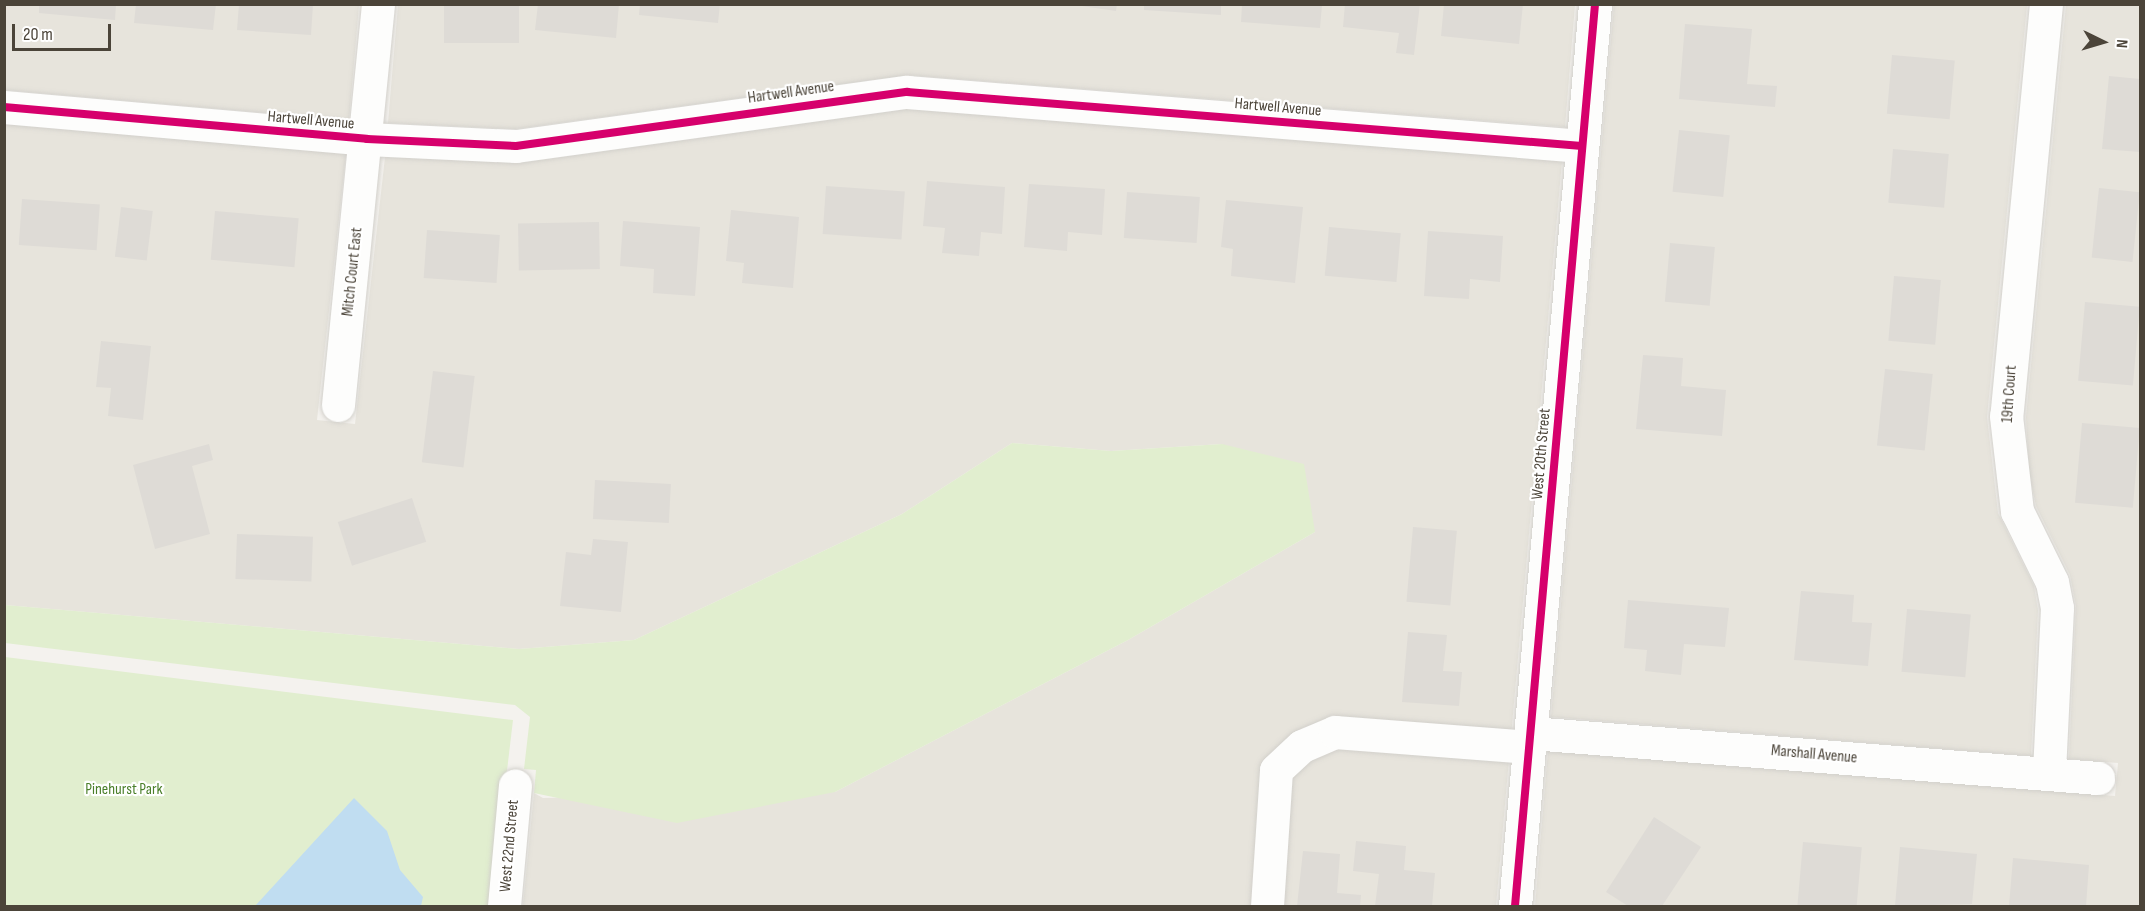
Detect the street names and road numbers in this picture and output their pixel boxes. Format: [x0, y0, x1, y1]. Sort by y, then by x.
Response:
street label: Hartwell Avenue [747, 77, 835, 109]
street label: Hartwell Avenue [1234, 95, 1322, 121]
street label: Hartwell Avenue [267, 108, 355, 134]
street label: Mitch Court East [339, 227, 367, 317]
street label: 19th Court [1998, 365, 2022, 423]
street label: West 20th Street [1528, 408, 1556, 500]
street label: Marshall Avenue [1770, 742, 1858, 768]
street label: West 22nd Street [496, 799, 524, 893]

